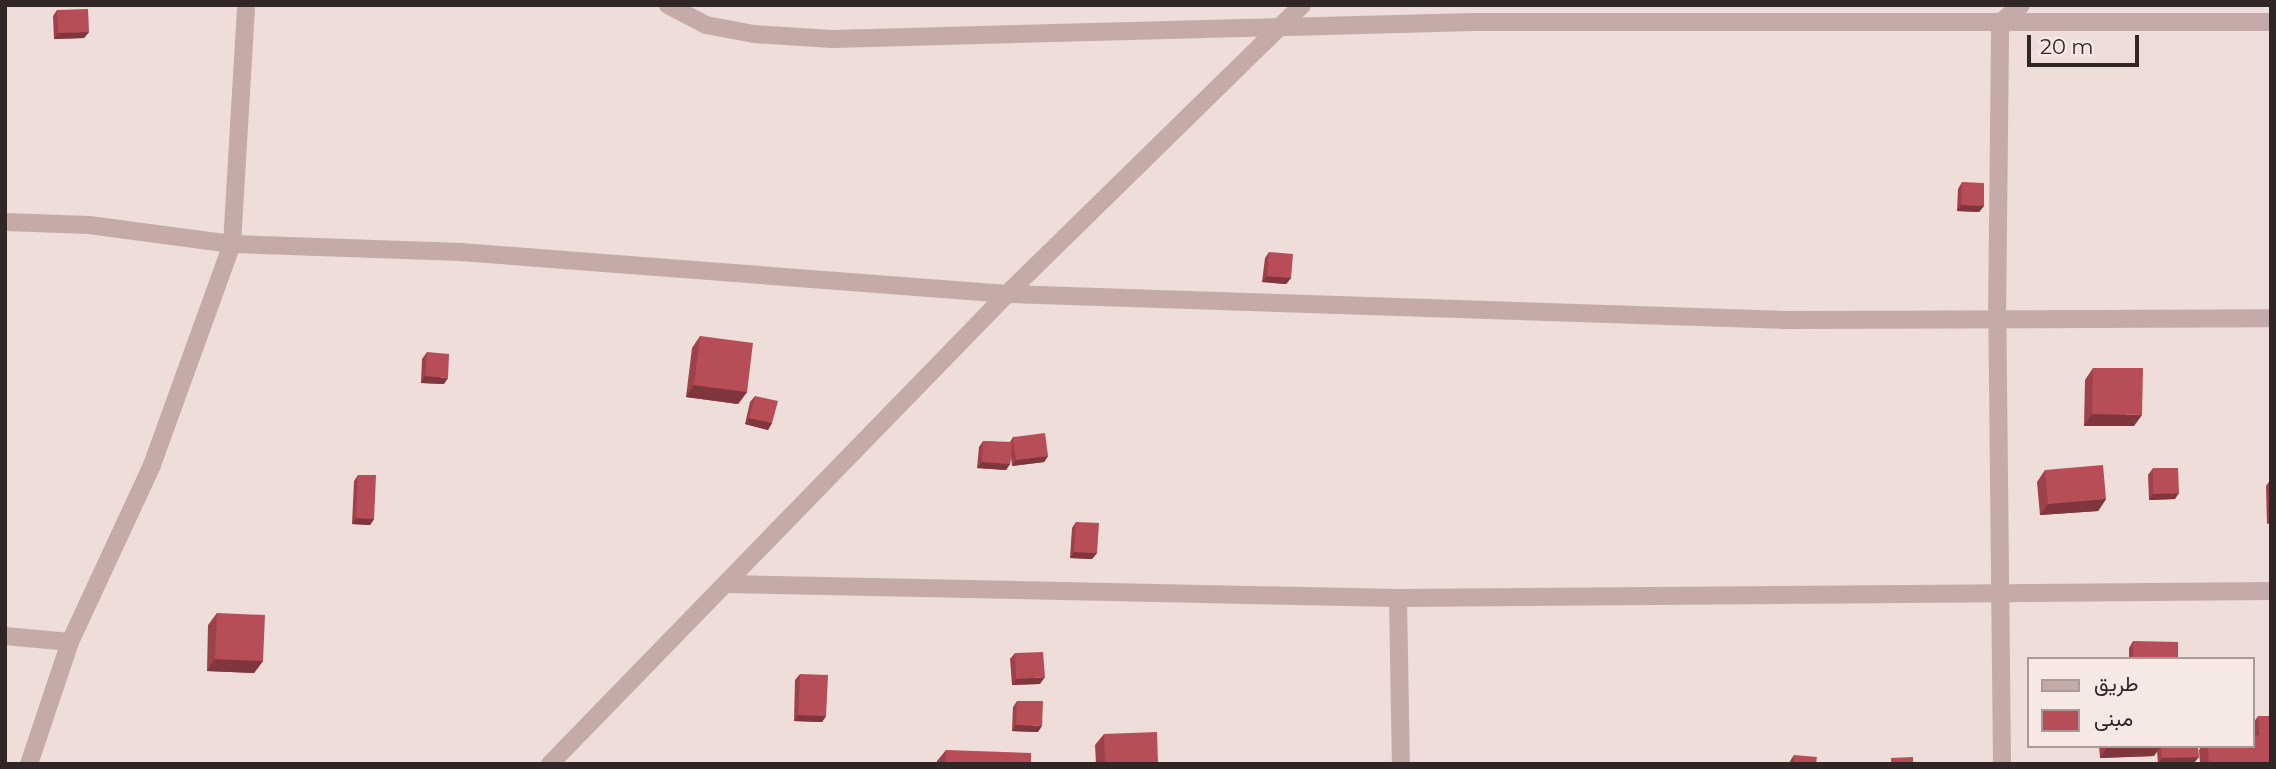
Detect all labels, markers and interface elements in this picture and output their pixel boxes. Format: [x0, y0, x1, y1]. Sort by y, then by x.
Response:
scale bar [2031, 21, 2143, 65]
text: 20 m [2040, 34, 2094, 59]
legend [2028, 657, 2255, 748]
text: طريق [2094, 671, 2139, 696]
text: مبنى [2094, 706, 2133, 731]

